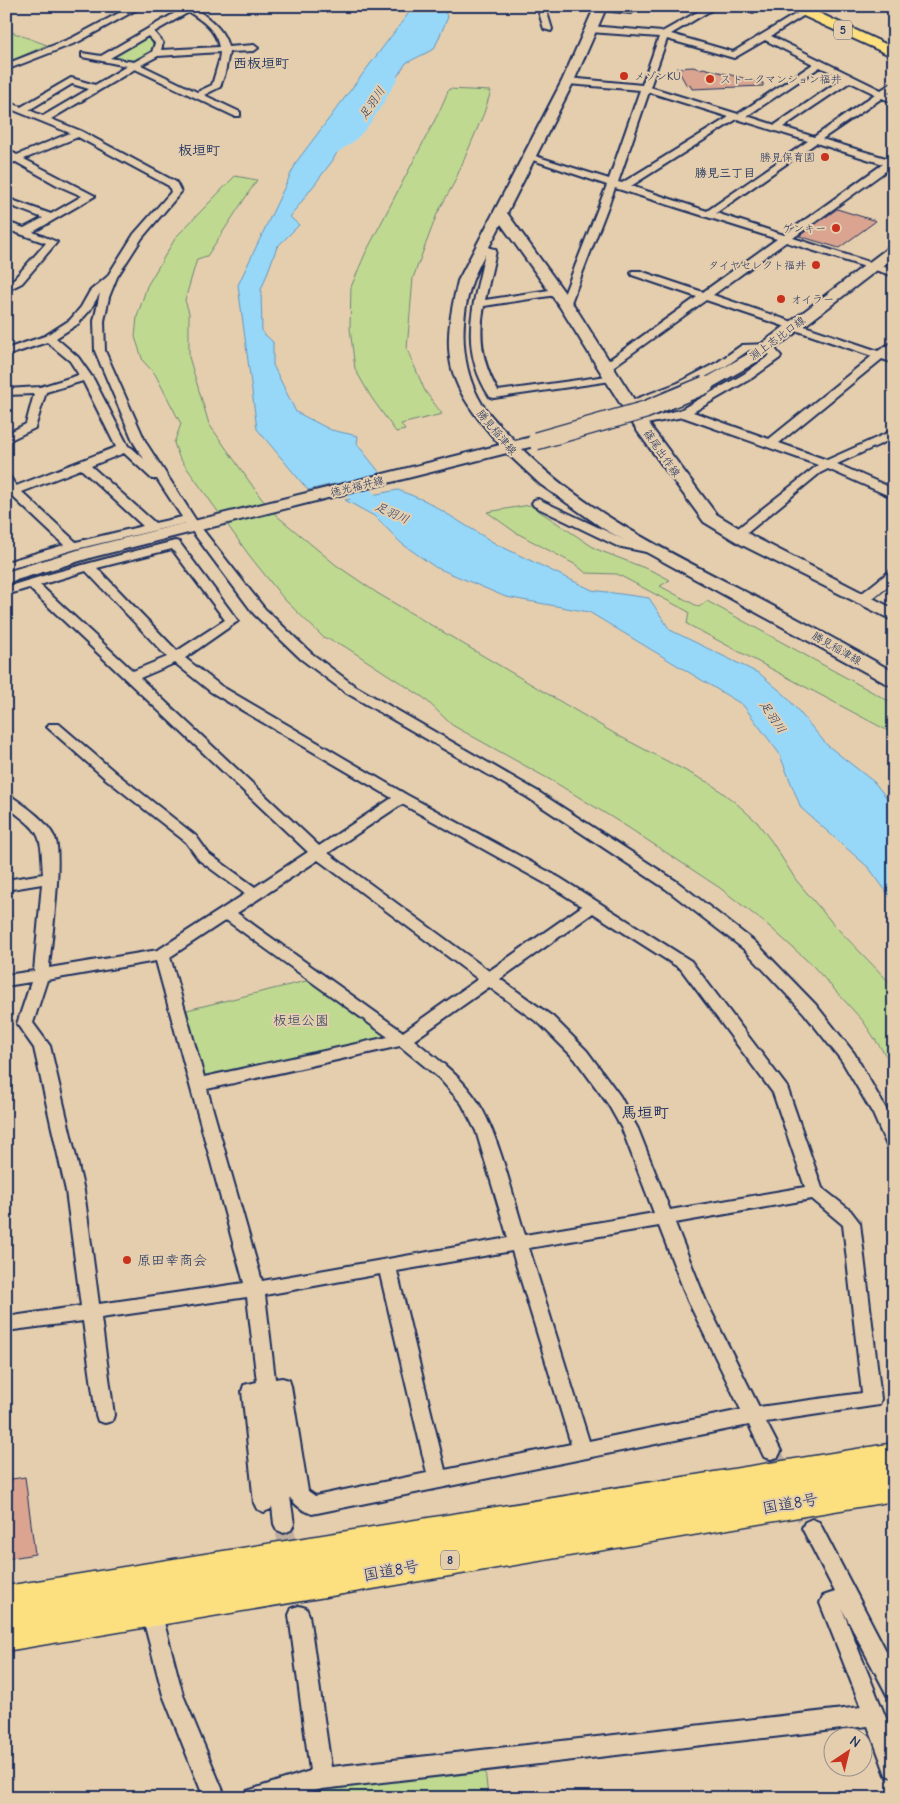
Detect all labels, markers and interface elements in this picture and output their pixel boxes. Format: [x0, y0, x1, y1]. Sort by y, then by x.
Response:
road number: 5 [834, 20, 852, 40]
district label: 西板垣町 [233, 55, 289, 72]
marker: メゾンKU [618, 70, 630, 82]
place label: メゾンKU [634, 70, 681, 83]
marker: ストークマンション福井 [704, 73, 716, 85]
place label: ストークマンション福井 [720, 73, 841, 86]
water label: 足羽川 [356, 84, 388, 122]
district label: 板垣町 [178, 142, 220, 159]
place label: 勝見保育園 [760, 151, 815, 164]
marker: 勝見保育園 [819, 151, 831, 163]
district label: 勝見三丁目 [695, 166, 755, 180]
place label: ゲンキー [782, 222, 826, 235]
marker: ゲンキー [830, 222, 842, 234]
place label: タイヤセレクト福井 [708, 259, 806, 272]
marker: タイヤセレクト福井 [810, 259, 822, 271]
marker: オイラー [775, 293, 787, 305]
place label: オイラー [791, 293, 834, 306]
street label: 淵上志比口線 [747, 314, 808, 363]
street label: 勝見稲津線 [474, 407, 519, 458]
street label: 篠尾出作線 [640, 427, 683, 480]
street label: 徳光福井線 [329, 474, 385, 499]
water label: 足羽川 [373, 499, 411, 527]
street label: 勝見稲津線 [810, 629, 864, 668]
water label: 足羽川 [757, 698, 789, 736]
park label: 板垣公園 [273, 1012, 329, 1029]
district label: 馬垣町 [621, 1104, 669, 1122]
place label: 原田幸商会 [137, 1252, 207, 1269]
marker: 原田幸商会 [121, 1254, 133, 1266]
street label: 国道8号 [761, 1490, 819, 1518]
road number: 8 [441, 1550, 459, 1570]
street label: 国道8号 [362, 1557, 420, 1585]
north arrow [822, 1726, 872, 1776]
text: N [847, 1732, 864, 1751]

